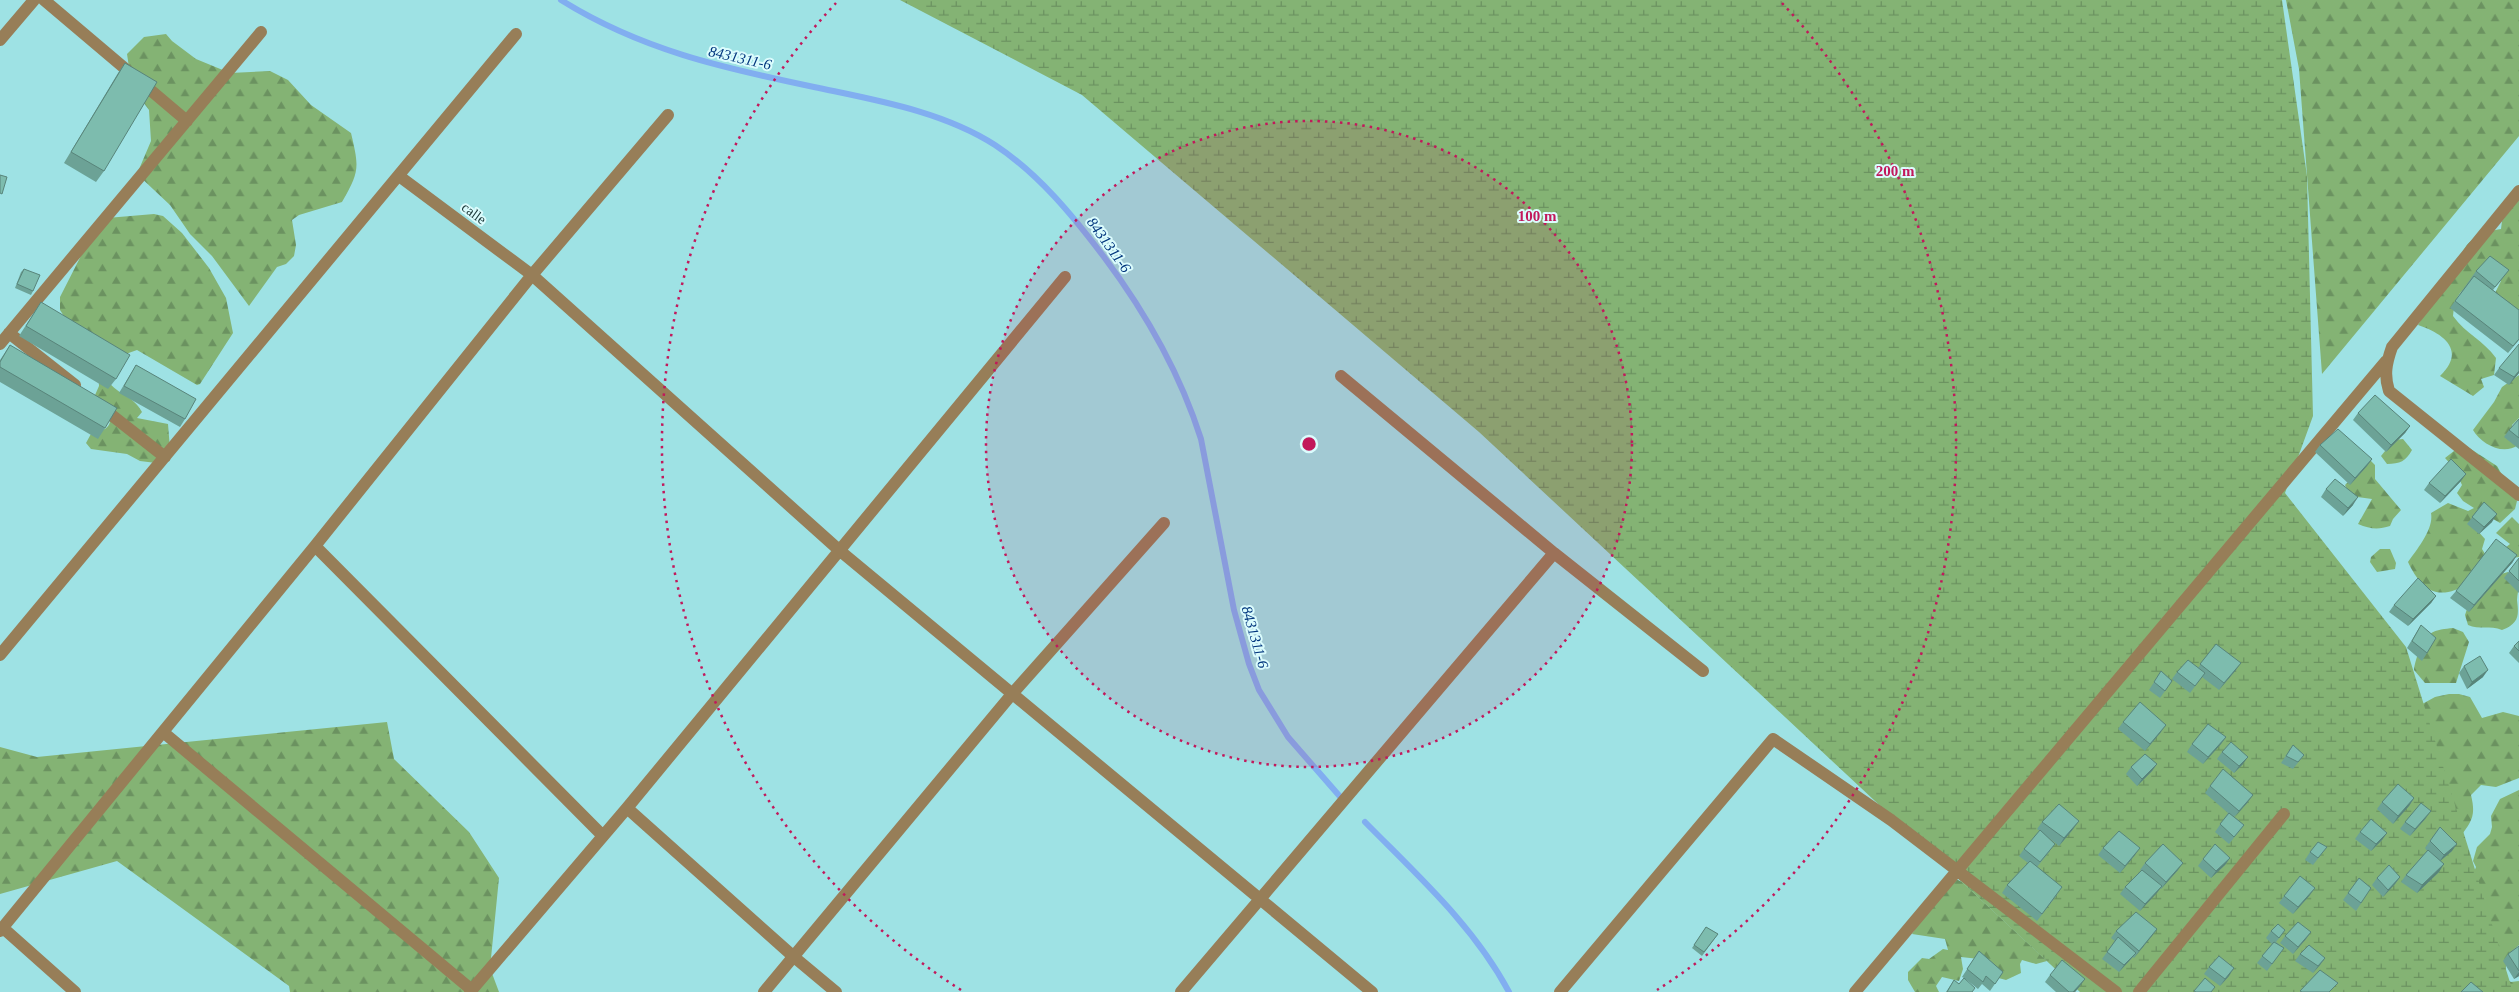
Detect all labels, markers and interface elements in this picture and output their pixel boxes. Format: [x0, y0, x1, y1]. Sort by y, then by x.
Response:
water label: 8431311-6 [707, 43, 773, 73]
text: 200 m [1876, 163, 1915, 179]
street label: calle [459, 200, 489, 227]
text: 100 m [1518, 208, 1557, 224]
water label: 8431311-6 [1084, 214, 1135, 276]
centre of rings [1300, 435, 1318, 453]
water label: 8431311-6 [1239, 604, 1272, 670]

